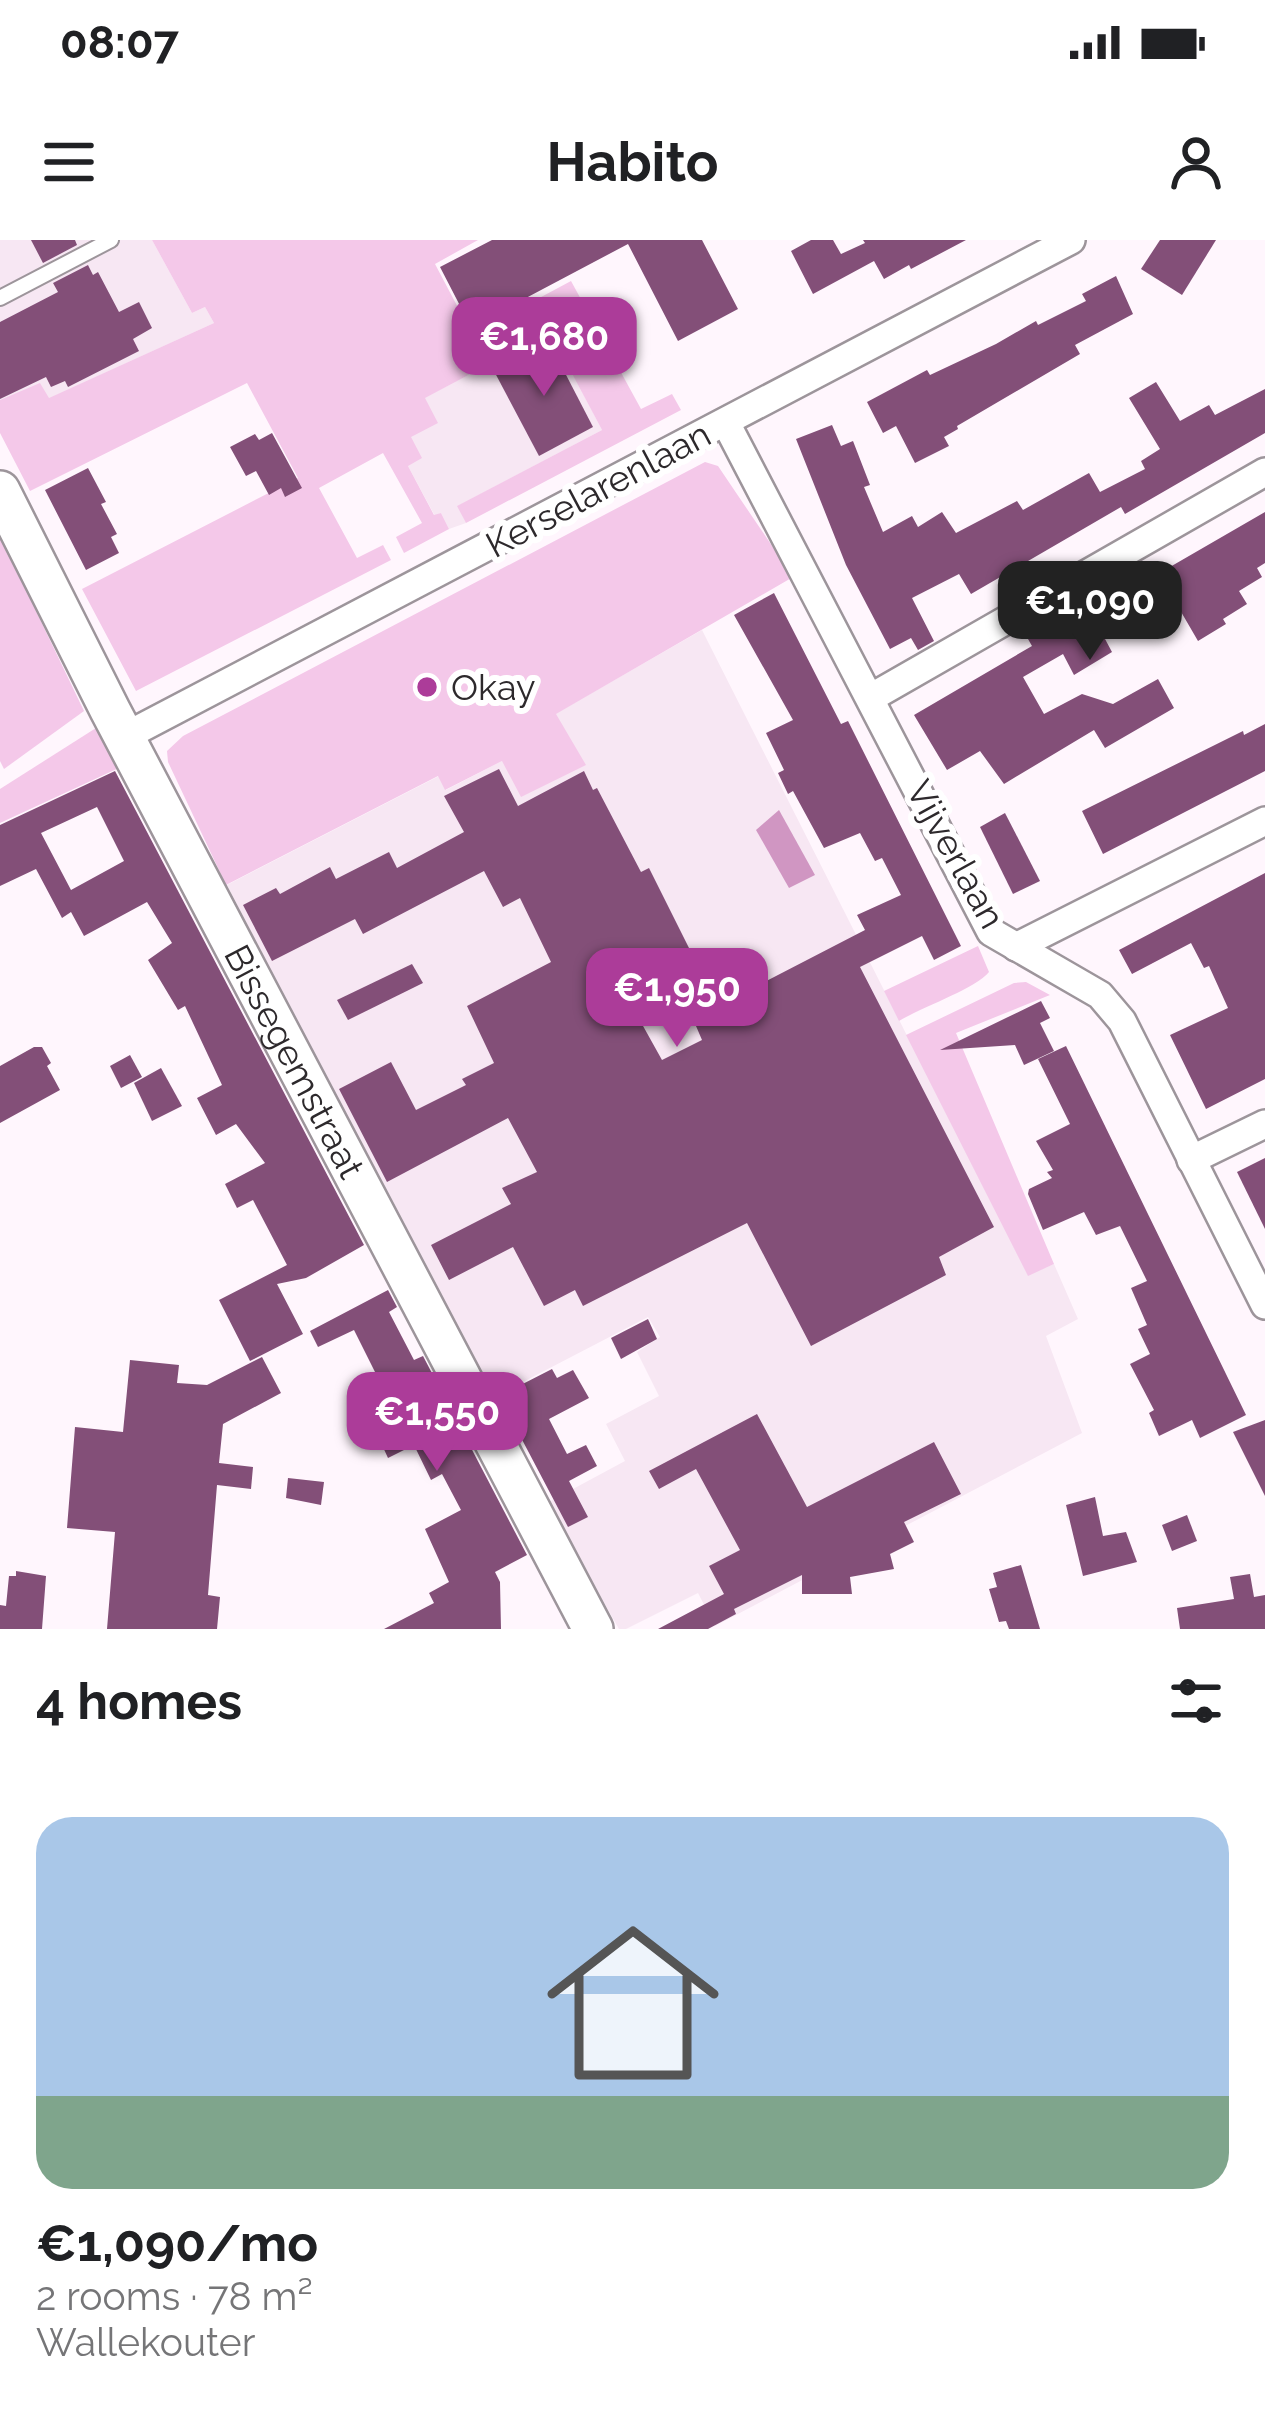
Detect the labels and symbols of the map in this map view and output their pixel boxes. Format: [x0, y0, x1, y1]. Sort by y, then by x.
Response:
pin: €1,680 [446, 297, 642, 399]
street label: Kerselarenlaan [479, 412, 717, 566]
pin: €1,090 [992, 561, 1188, 663]
place label: Okay [451, 666, 536, 708]
marker: Okay [414, 674, 440, 700]
street label: Vijverlaan [898, 773, 1014, 935]
street label: Bissegemstraat [216, 938, 373, 1185]
pin: €1,950 [579, 948, 775, 1050]
pin: €1,550 [339, 1372, 535, 1474]

